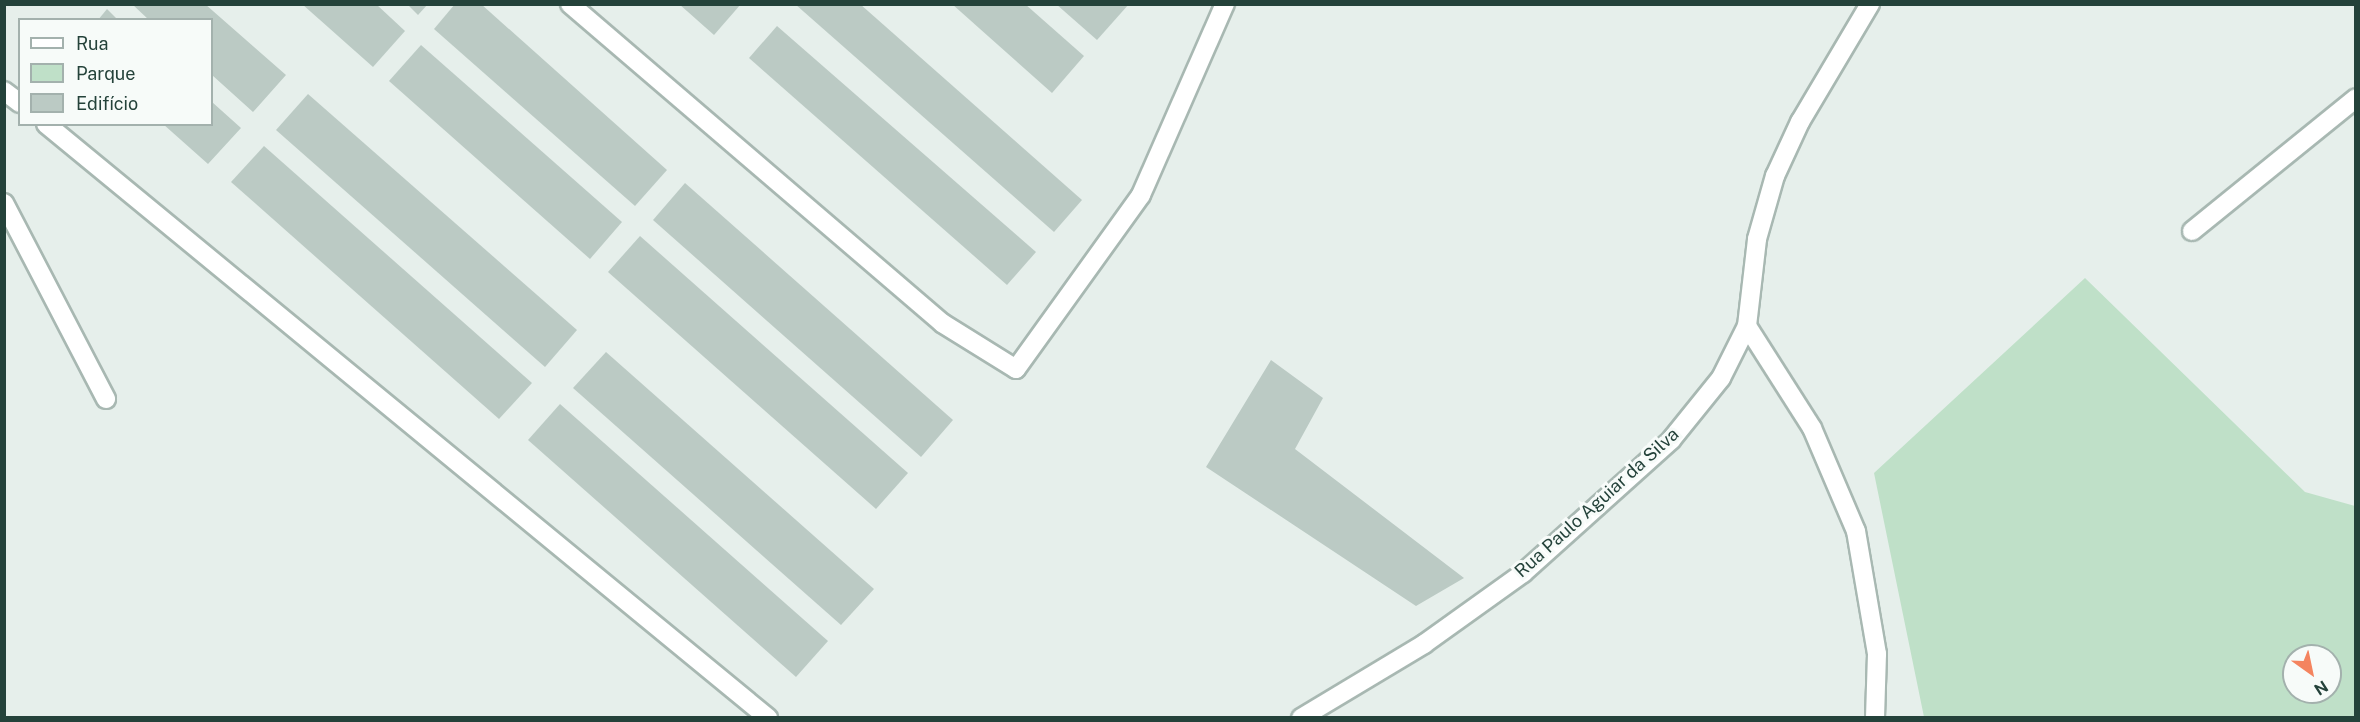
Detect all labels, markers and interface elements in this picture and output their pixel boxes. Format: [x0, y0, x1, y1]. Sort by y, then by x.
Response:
legend [18, 18, 213, 126]
text: Rua [76, 33, 108, 54]
text: Parque [76, 63, 136, 84]
text: Edifício [76, 93, 138, 114]
street label: Rua Paulo Aguiar da Silva [1510, 424, 1684, 582]
north arrow [2282, 644, 2342, 704]
text: N [2311, 676, 2331, 699]

